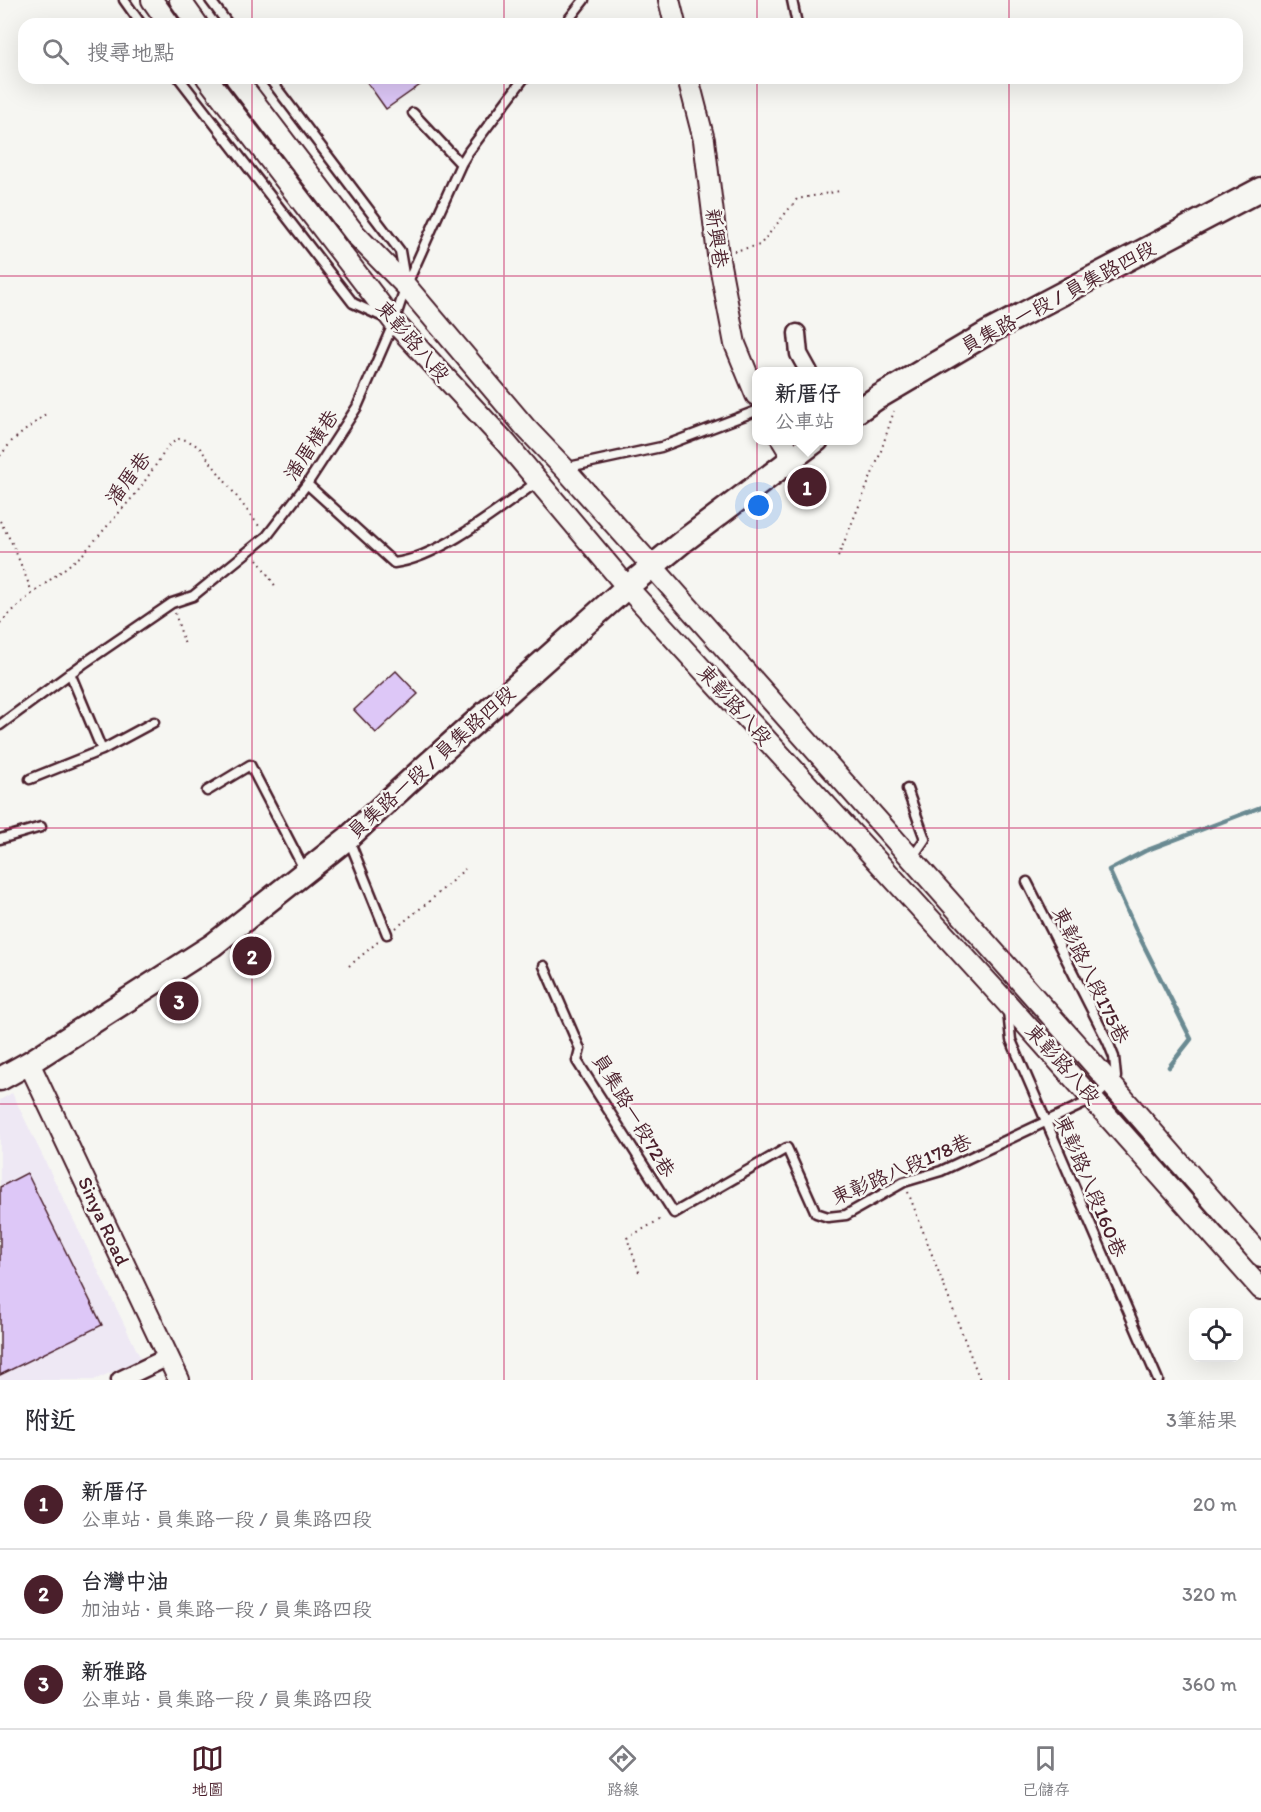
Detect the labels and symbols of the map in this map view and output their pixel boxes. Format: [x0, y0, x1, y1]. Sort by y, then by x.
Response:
street label: 新興巷 [701, 207, 733, 270]
street label: 員集路一段 / 員集路四段 [956, 235, 1160, 359]
street label: 東彰路八段 [371, 295, 455, 387]
street label: 潘厝橫巷 [279, 404, 344, 485]
street label: 潘厝巷 [100, 446, 156, 509]
pin: 1 [788, 464, 826, 510]
your location [744, 491, 773, 520]
street label: 東彰路八段 [693, 660, 777, 750]
street label: 員集路一段 / 員集路四段 [342, 680, 520, 844]
street label: 東彰路八段175巷 [1047, 902, 1135, 1048]
pin: 2 [232, 934, 272, 978]
pin: 3 [160, 978, 198, 1024]
street label: 東彰路八段 [1021, 1019, 1105, 1109]
street label: 員集路一段72巷 [588, 1049, 681, 1182]
street label: 東彰路八段160巷 [1050, 1111, 1132, 1262]
street label: 東彰路八段178巷 [827, 1128, 976, 1209]
street label: Sinya Road [73, 1173, 135, 1269]

